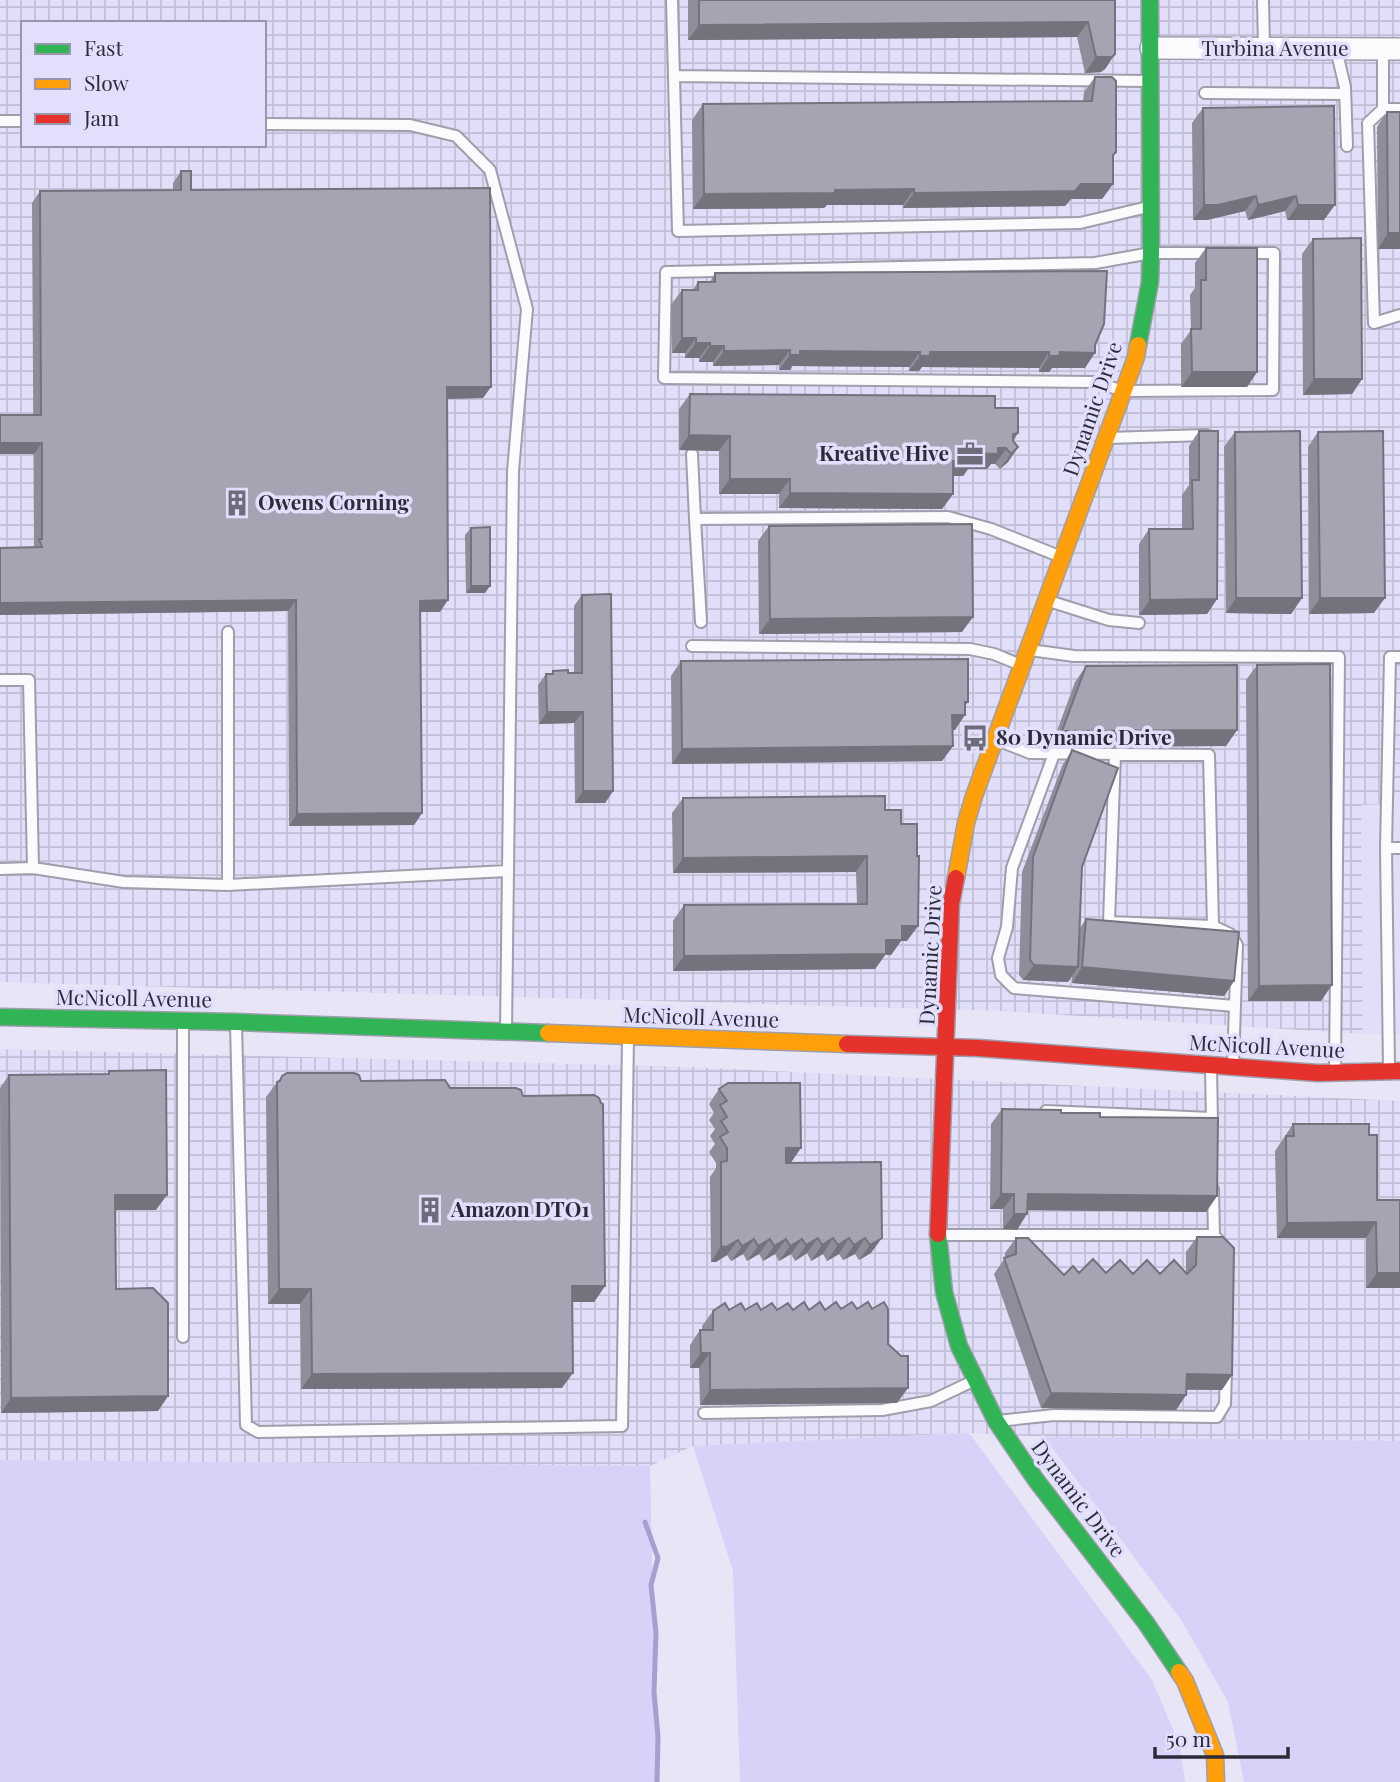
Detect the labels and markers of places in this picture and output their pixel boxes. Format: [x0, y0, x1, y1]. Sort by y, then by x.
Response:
place label: Kreative Hive [819, 438, 949, 466]
office icon: Kreative Hive [955, 439, 985, 469]
place label: Owens Corning [258, 487, 409, 515]
building icon: Owens Corning [222, 488, 252, 518]
place label: 80 Dynamic Drive [996, 722, 1172, 750]
bus stop icon: 80 Dynamic Drive [960, 723, 990, 753]
place label: Amazon DTO1 [450, 1194, 590, 1222]
building icon: Amazon DTO1 [415, 1195, 445, 1225]

